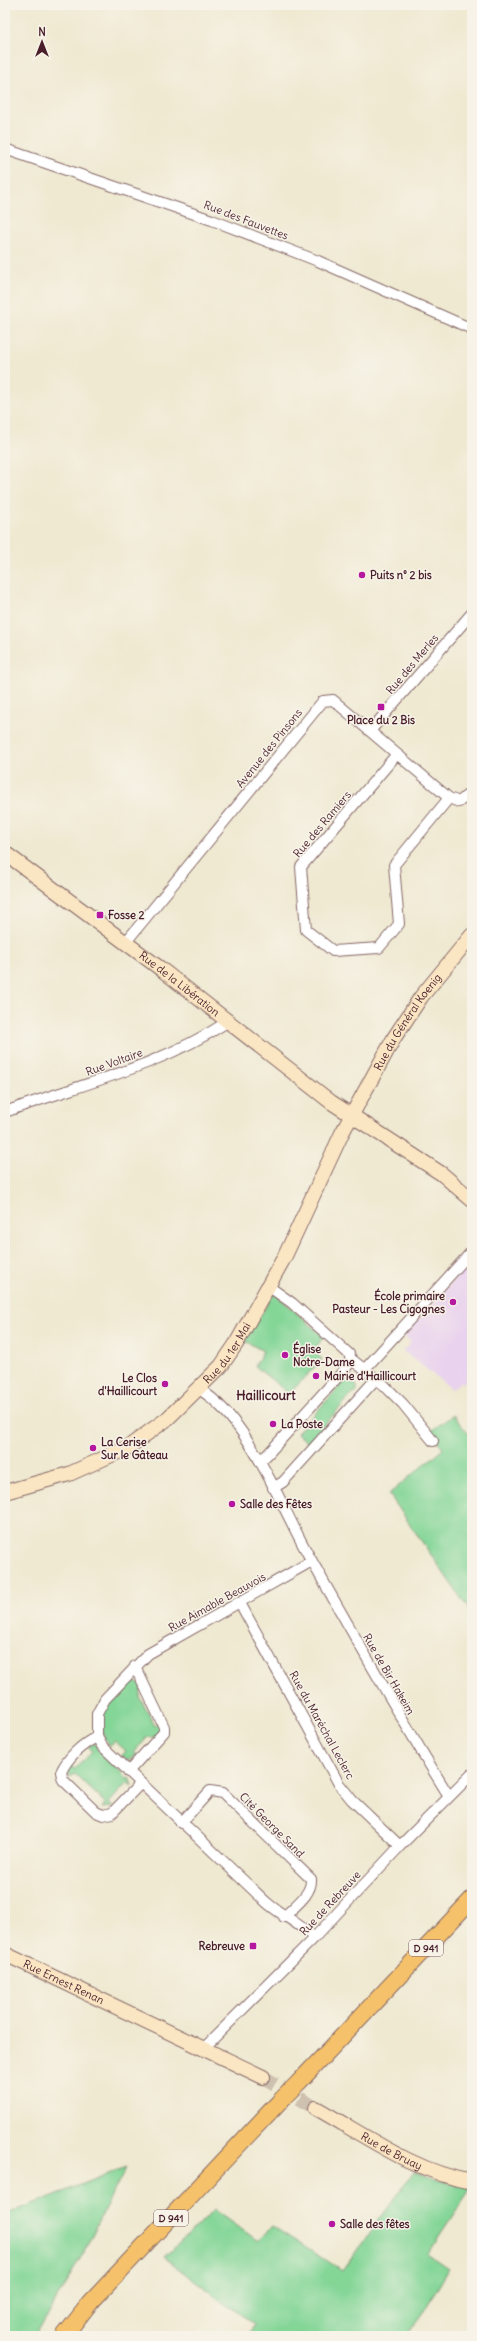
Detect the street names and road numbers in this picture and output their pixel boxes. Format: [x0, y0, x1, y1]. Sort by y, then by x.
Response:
street label: Rue des Fauvettes [202, 197, 290, 243]
street label: Rue des Merles [383, 631, 441, 697]
street label: Avenue des Pinsons [233, 706, 305, 790]
street label: Rue des Ramiers [290, 788, 354, 860]
street label: Rue de la Libération [136, 948, 223, 1019]
street label: Rue du Général Koenig [371, 971, 444, 1073]
street label: Rue Voltaire [84, 1045, 144, 1079]
street label: Rue du 1er Mai [200, 1320, 254, 1387]
street label: Rue Aimable Beauvois [166, 1569, 268, 1635]
street label: Rue de Bir Hakeim [360, 1631, 418, 1717]
street label: Rue du Maréchal Leclerc [286, 1669, 358, 1782]
street label: Cité George Sand [237, 1790, 308, 1861]
street label: Rue de Rebreuve [296, 1868, 364, 1938]
road number: D 941 [409, 1940, 443, 1956]
street label: Rue Ernest Renan [21, 1957, 106, 2007]
street label: Rue de Bruay [358, 2129, 424, 2173]
road number: D 941 [154, 2210, 188, 2226]

